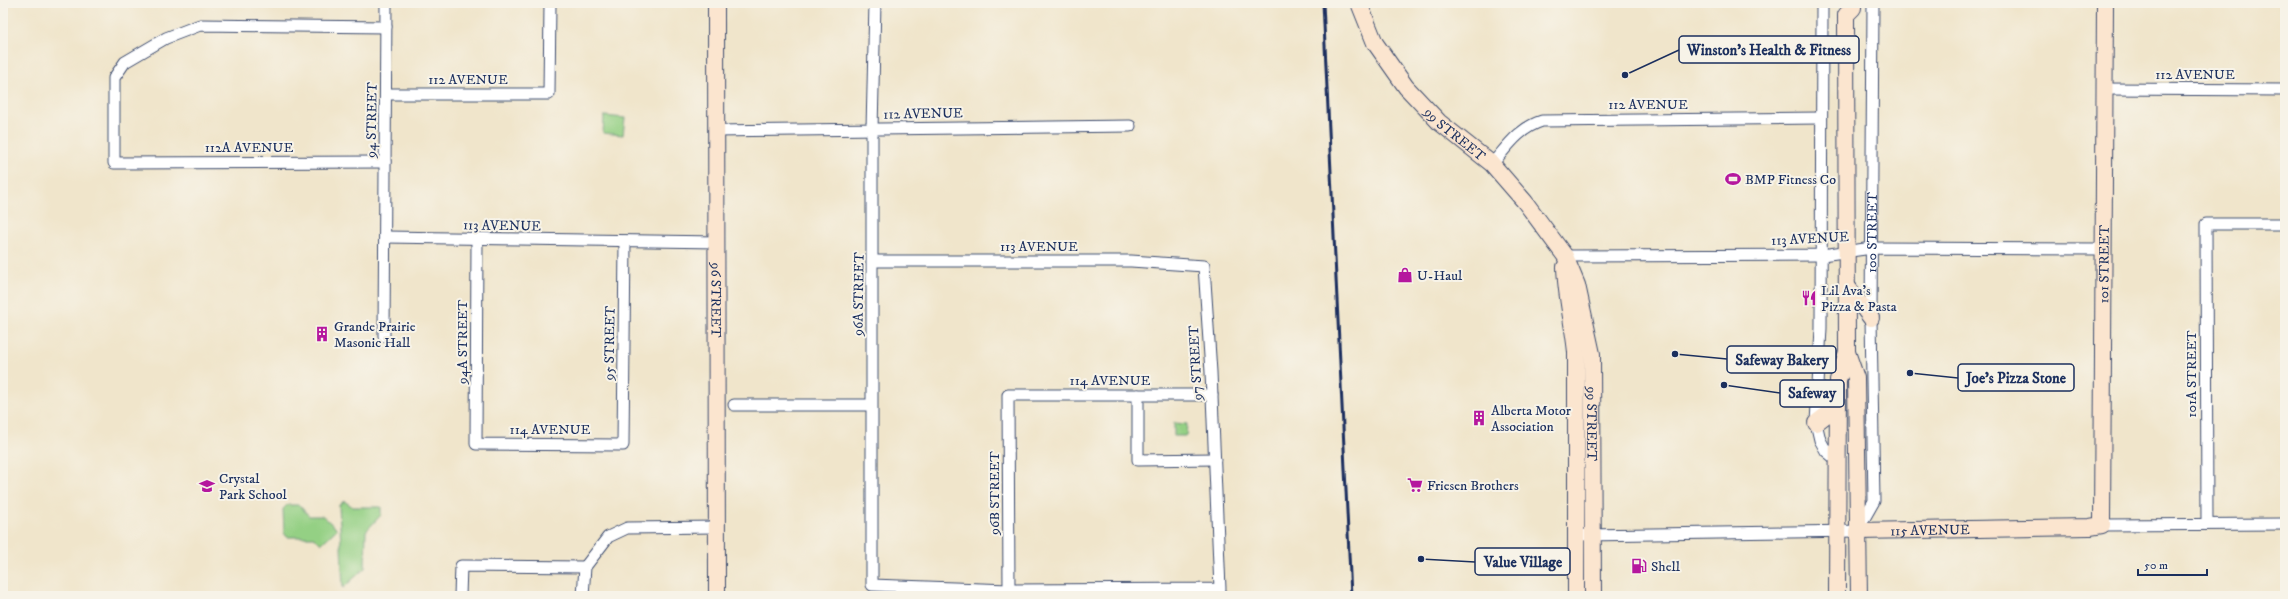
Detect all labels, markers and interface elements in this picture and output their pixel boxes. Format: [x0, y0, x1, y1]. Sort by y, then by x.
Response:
callout: Winston's Health & Fitness [1679, 36, 1859, 63]
text: Winston's Health & Fitness [1686, 41, 1851, 60]
street label: 112 AVENUE [2155, 66, 2235, 84]
street label: 112 AVENUE [428, 71, 508, 89]
street label: 94 STREET [362, 82, 382, 159]
street label: 112 AVENUE [1608, 96, 1688, 114]
street label: 99 STREET [1419, 103, 1489, 166]
street label: 112 AVENUE [883, 104, 963, 124]
street label: 112A AVENUE [205, 139, 293, 157]
sports icon: BMP Fitness Co [1724, 170, 1742, 188]
place label: BMP Fitness Co [1745, 171, 1836, 189]
street label: 100 STREET [1863, 192, 1882, 273]
street label: 113 AVENUE [463, 216, 541, 236]
street label: 101 STREET [2095, 225, 2114, 303]
street label: 113 AVENUE [1771, 228, 1850, 250]
street label: 113 AVENUE [1000, 238, 1078, 256]
street label: 96A STREET [849, 252, 869, 337]
street label: 96 STREET [706, 261, 725, 338]
shop icon: U-Haul [1396, 266, 1414, 284]
place label: U-Haul [1417, 267, 1463, 285]
place label: Lil Ava's Pizza & Pasta [1821, 282, 1897, 316]
restaurant icon: Lil Ava's Pizza & Pasta [1800, 289, 1818, 307]
street label: 94A STREET [454, 299, 472, 385]
street label: 95 STREET [600, 305, 620, 381]
place label: Grande Prairie Masonic Hall [334, 318, 416, 352]
building icon: Grande Prairie Masonic Hall [313, 325, 331, 343]
street label: 97 STREET [1185, 325, 1207, 402]
street label: 101A STREET [2183, 330, 2201, 418]
callout: Safeway Bakery [1727, 346, 1836, 373]
text: Safeway Bakery [1735, 351, 1830, 370]
callout: Joe's Pizza Stone [1958, 364, 2074, 391]
text: Joe's Pizza Stone [1964, 369, 2067, 388]
street label: 114 AVENUE [1070, 372, 1151, 390]
callout: Safeway [1780, 380, 1844, 407]
text: Safeway [1788, 384, 1837, 403]
street label: 99 STREET [1582, 385, 1600, 462]
place label: Alberta Motor Association [1491, 402, 1572, 436]
building icon: Alberta Motor Association [1470, 409, 1488, 427]
street label: 114 AVENUE [510, 421, 591, 439]
street label: 96B STREET [986, 451, 1004, 536]
place label: Crystal Park School [219, 470, 287, 504]
supermarket icon: Friesen Brothers [1406, 476, 1424, 494]
school or university icon: Crystal Park School [198, 477, 216, 495]
place label: Friesen Brothers [1427, 477, 1519, 495]
street label: 115 AVENUE [1890, 521, 1970, 540]
callout: Value Village [1475, 548, 1570, 575]
scale bar [2138, 551, 2207, 577]
text: Value Village [1483, 553, 1563, 572]
fuel station icon: Shell [1630, 557, 1648, 575]
place label: Shell [1651, 558, 1681, 576]
text: 50 m [2144, 558, 2168, 573]

